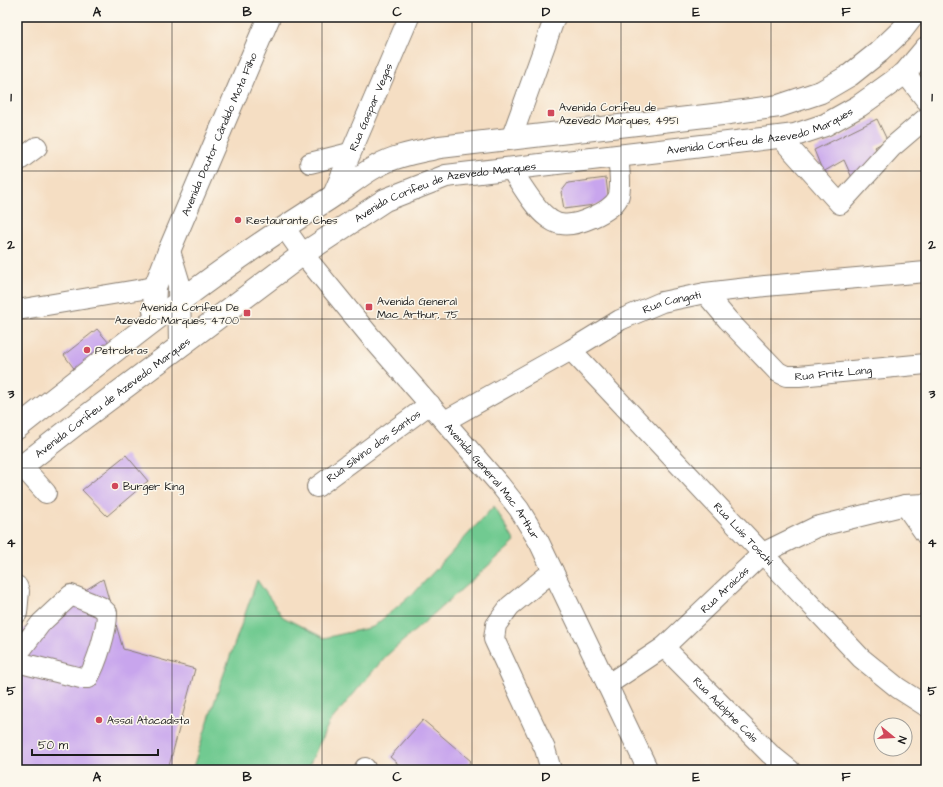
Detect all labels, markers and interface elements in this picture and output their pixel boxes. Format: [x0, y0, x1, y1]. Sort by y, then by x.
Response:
text: A [93, 3, 102, 21]
text: B [242, 3, 252, 21]
text: C [392, 3, 402, 21]
text: D [542, 3, 551, 21]
text: E [692, 3, 700, 21]
text: F [841, 3, 851, 21]
street label: Avenida Doutor Cândido Mota Filho [177, 49, 261, 218]
street label: Rua Gaspar Vegas [345, 60, 396, 153]
text: 1 [10, 88, 12, 106]
text: 1 [931, 88, 933, 106]
place label: Avenida Corifeu de Azevedo Marques, 4951 [559, 100, 679, 128]
street label: Avenida Corifeu de Azevedo Marques [666, 103, 856, 158]
marker: Avenida Corifeu de Azevedo Marques, 4951 [546, 108, 556, 118]
street label: Avenida Corifeu de Azevedo Marques [351, 158, 537, 226]
place label: Restaurante Ches [246, 213, 338, 228]
marker: Restaurante Ches [233, 215, 243, 225]
text: 2 [6, 236, 15, 254]
text: 2 [927, 236, 936, 254]
street label: Rua Cangati [640, 287, 702, 317]
place label: Avenida General Mac Arthur, 75 [377, 294, 459, 322]
place label: Avenida Corifeu De Azevedo Marques, 4700 [115, 300, 239, 328]
marker: Avenida General Mac Arthur, 75 [364, 302, 374, 312]
marker: Avenida Corifeu De Azevedo Marques, 4700 [242, 308, 252, 318]
street label: Avenida Corifeu de Azevedo Marques [31, 333, 194, 461]
place label: Petrobras [95, 343, 149, 358]
marker: Petrobras [82, 345, 92, 355]
street label: Rua Fritz Lang [795, 362, 873, 384]
text: 3 [7, 385, 15, 403]
text: 3 [928, 385, 936, 403]
street label: Rua Silvino dos Santos [323, 406, 424, 485]
street label: Avenida General Mac Arthur [442, 420, 543, 542]
place label: Burger King [123, 479, 184, 495]
marker: Burger King [110, 481, 120, 491]
street label: Rua Luís Toschi [711, 499, 777, 568]
text: 4 [7, 534, 16, 552]
text: 4 [928, 534, 937, 552]
street label: Rua Araicás [697, 562, 753, 616]
street label: Rua Adolphe Cals [690, 673, 762, 746]
text: 5 [6, 682, 16, 700]
text: 5 [927, 682, 937, 700]
place label: Assaí Atacadista [107, 713, 190, 728]
marker: Assaí Atacadista [94, 715, 104, 725]
north arrow [873, 717, 913, 757]
scale bar [32, 731, 158, 757]
text: N [894, 734, 910, 746]
text: 50 m [38, 737, 69, 754]
text: A [93, 768, 102, 786]
text: B [242, 768, 252, 786]
text: C [392, 768, 402, 786]
text: D [542, 768, 551, 786]
text: E [692, 768, 700, 786]
text: F [841, 768, 851, 786]

